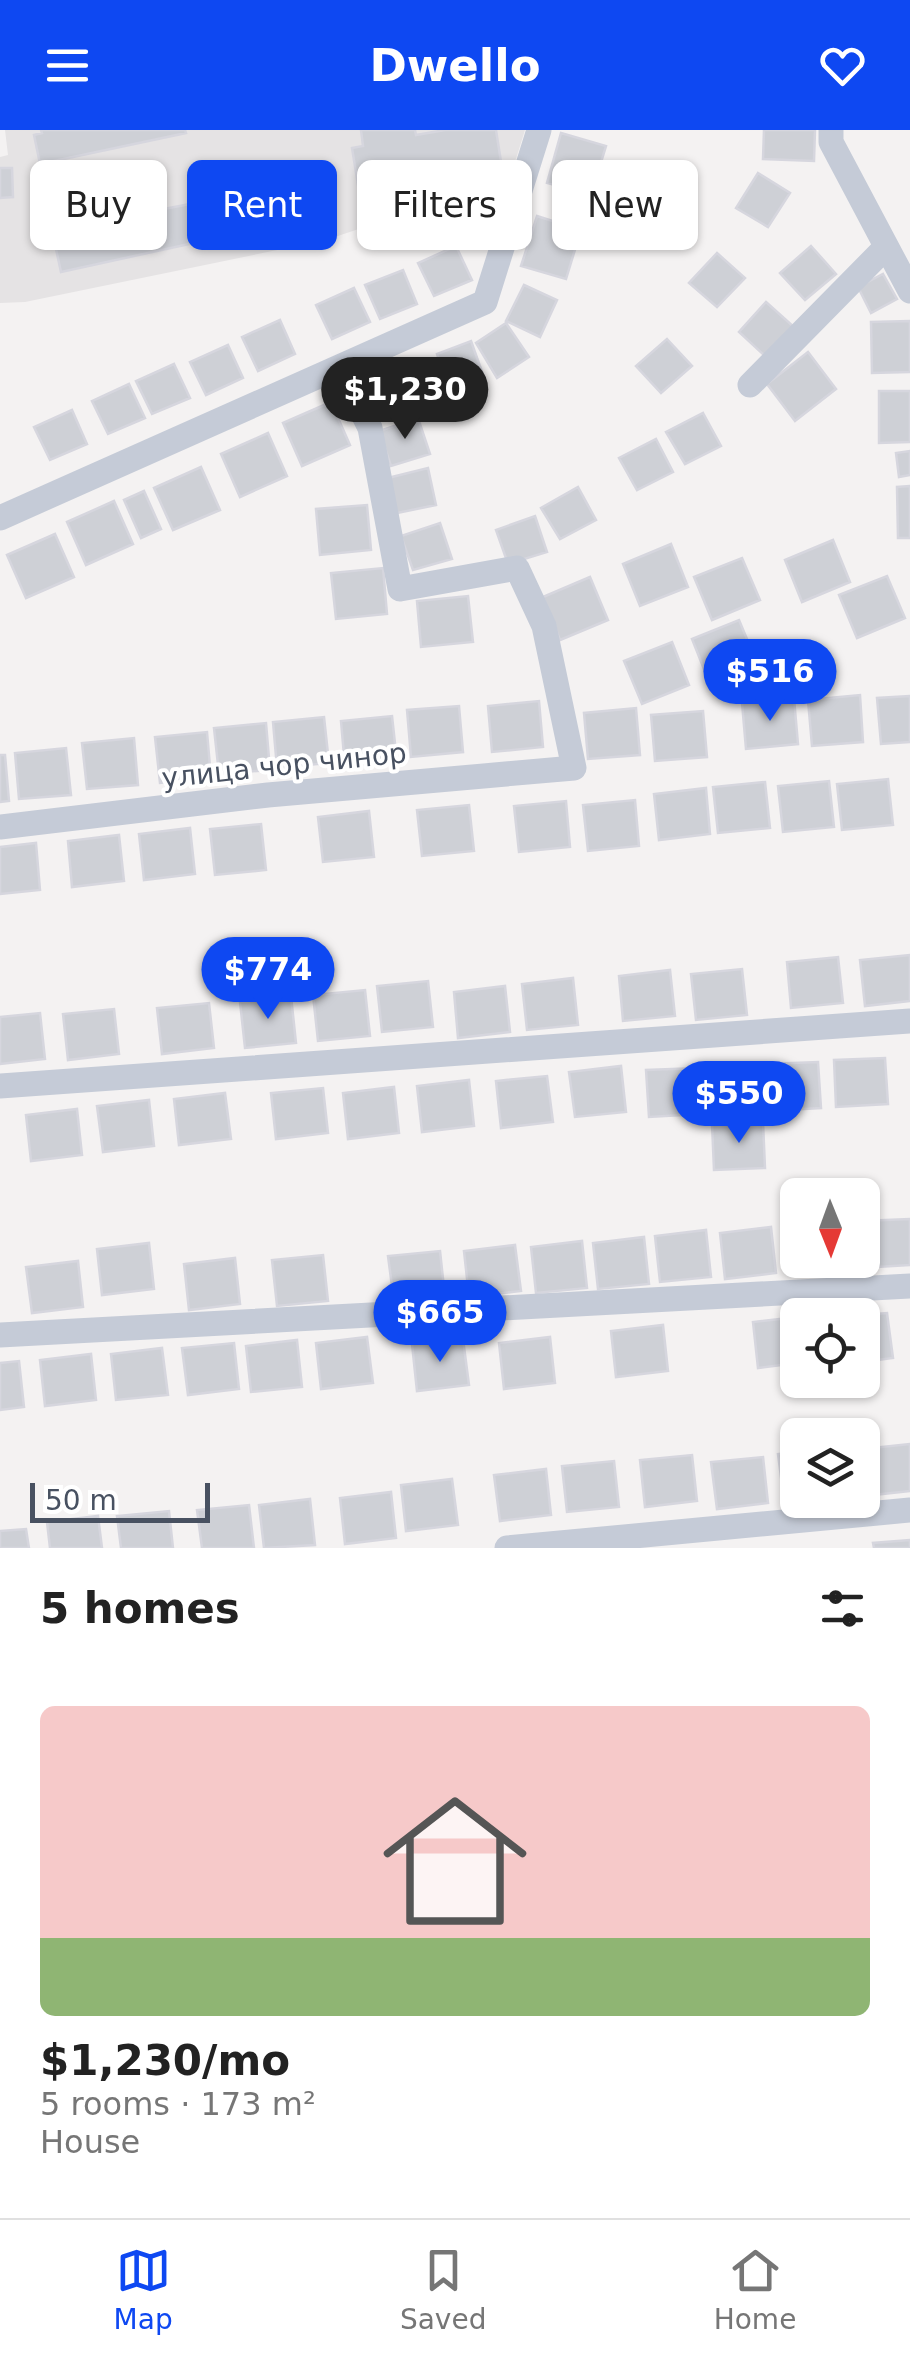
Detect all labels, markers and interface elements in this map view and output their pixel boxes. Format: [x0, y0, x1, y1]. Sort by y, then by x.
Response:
icon: menu [40, 38, 95, 93]
icon: heart [815, 38, 870, 93]
text: Dwello [369, 39, 541, 92]
chip: Buy [30, 160, 167, 250]
chip: Rent [187, 160, 337, 250]
chip: Filters [357, 160, 532, 250]
chip: New [552, 160, 698, 250]
pin: $1,230 [324, 357, 486, 442]
text: $1,230 [343, 370, 467, 408]
pin: $516 [711, 639, 829, 724]
text: $516 [725, 652, 815, 690]
street label: улица чор чинор [160, 736, 408, 795]
pin: $774 [209, 937, 327, 1022]
text: $774 [223, 950, 313, 988]
pin: $550 [680, 1061, 798, 1146]
text: $550 [694, 1074, 784, 1112]
north arrow [780, 1178, 880, 1278]
map controls [780, 1178, 880, 1518]
pin: $665 [381, 1280, 499, 1365]
text: $665 [395, 1293, 485, 1331]
button: locate [780, 1298, 880, 1398]
button: layers [780, 1418, 880, 1518]
scale bar [30, 1478, 210, 1522]
text: 50 m [45, 1484, 117, 1517]
icon: filters [815, 1581, 870, 1636]
text: 5 homes [40, 1584, 240, 1633]
icon: home [365, 1771, 545, 1951]
text: $1,230/mo [40, 2036, 290, 2085]
text: 5 rooms · 173 m² [40, 2085, 316, 2123]
text: House [40, 2123, 140, 2161]
tab: Map [114, 2243, 173, 2336]
tab: Saved [400, 2243, 486, 2336]
tab: Home [714, 2243, 796, 2336]

